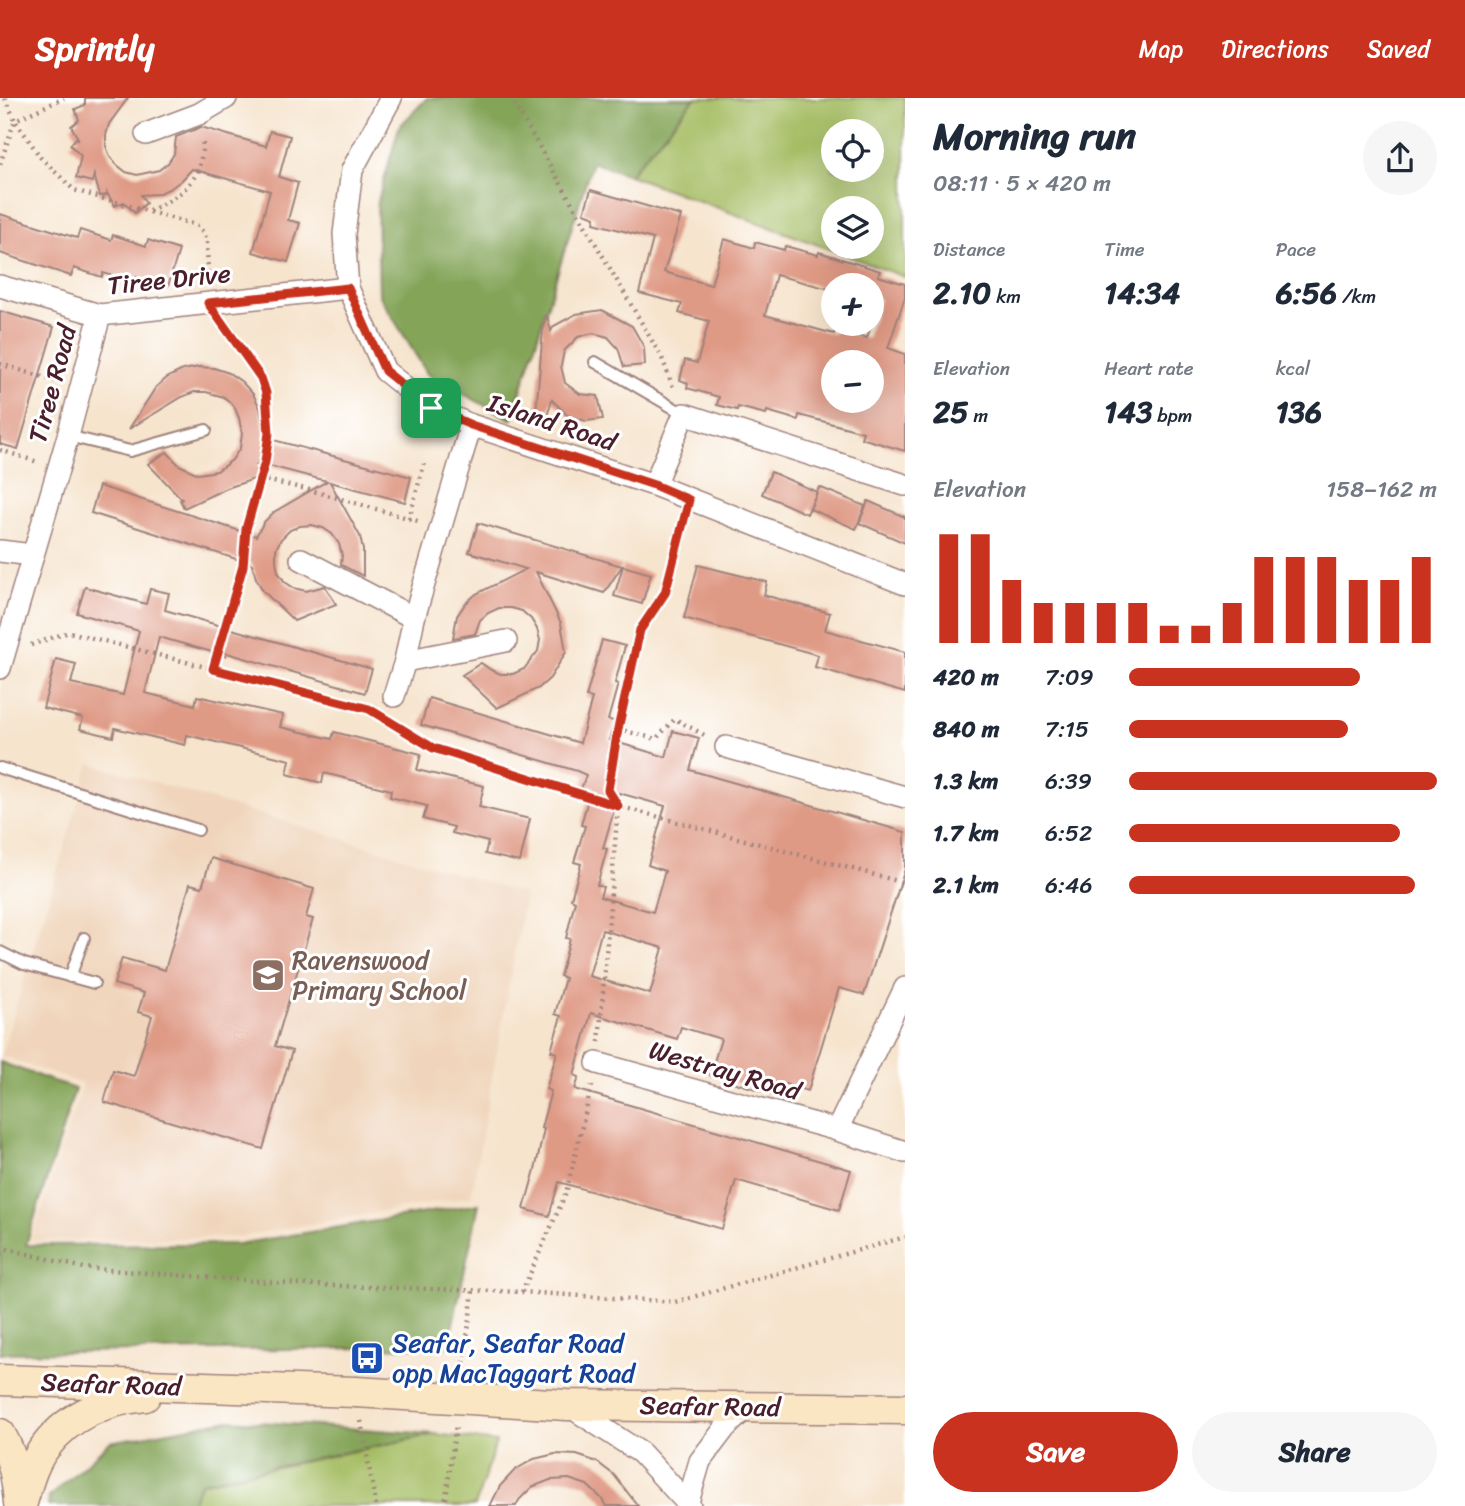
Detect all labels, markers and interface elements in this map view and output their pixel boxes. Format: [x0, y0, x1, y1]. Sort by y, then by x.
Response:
text: Sprintly [35, 20, 154, 78]
text: Map [1139, 28, 1183, 70]
text: Directions [1221, 28, 1329, 70]
text: Saved [1367, 28, 1430, 70]
text: Morning run [933, 103, 1136, 170]
map controls [821, 119, 884, 413]
button: locate [821, 119, 884, 182]
button: share [1363, 121, 1437, 195]
text: 08:11 · 5 × 420 m [933, 163, 1111, 204]
button: layers [821, 196, 884, 259]
text: Distance [933, 233, 1005, 266]
text: Time [1104, 233, 1145, 266]
text: Pace [1276, 233, 1316, 266]
street label: Tiree Drive [105, 250, 233, 308]
text: 2.10 [933, 266, 991, 320]
text: 14:34 [1104, 266, 1180, 320]
text: 6:56 [1276, 266, 1337, 320]
button: + [821, 273, 884, 336]
text: km [991, 280, 1021, 313]
text: /km [1337, 280, 1376, 313]
street label: Tiree Road [14, 318, 90, 448]
button: − [821, 350, 884, 413]
text: Elevation [933, 352, 1010, 385]
text: Heart rate [1104, 352, 1194, 385]
text: kcal [1276, 352, 1310, 385]
pin [401, 378, 461, 438]
street label: Island Road [481, 379, 625, 465]
text: 25 [933, 385, 969, 439]
text: 143 [1104, 385, 1152, 439]
text: 136 [1276, 385, 1322, 439]
icon: arrive [412, 389, 450, 427]
text: m [969, 399, 988, 432]
text: bpm [1152, 399, 1192, 432]
text: Elevation [933, 469, 1026, 510]
text: 158–162 m [1326, 469, 1437, 510]
text: 420 m [933, 657, 999, 698]
text: 7:09 [1045, 657, 1094, 698]
text: 840 m [933, 709, 999, 750]
text: 7:15 [1045, 709, 1089, 750]
text: 1.3 km [933, 761, 998, 802]
text: 6:39 [1045, 761, 1092, 802]
text: 1.7 km [933, 813, 999, 854]
text: 6:52 [1045, 813, 1092, 854]
text: 2.1 km [933, 865, 999, 906]
text: 6:46 [1045, 865, 1092, 906]
place label: Ravenswood Primary School [292, 937, 467, 1013]
school or university icon: Ravenswood Primary School [249, 956, 287, 994]
street label: Westray Road [644, 1026, 809, 1114]
place label: Seafar, Seafar Road opp MacTaggart Road [392, 1320, 637, 1396]
bus stop icon: Seafar, Seafar Road opp MacTaggart Road [348, 1339, 386, 1377]
street label: Seafar Road [40, 1359, 184, 1410]
street label: Seafar Road [639, 1382, 783, 1430]
button: Save [933, 1412, 1178, 1492]
button: Share [1192, 1412, 1437, 1492]

